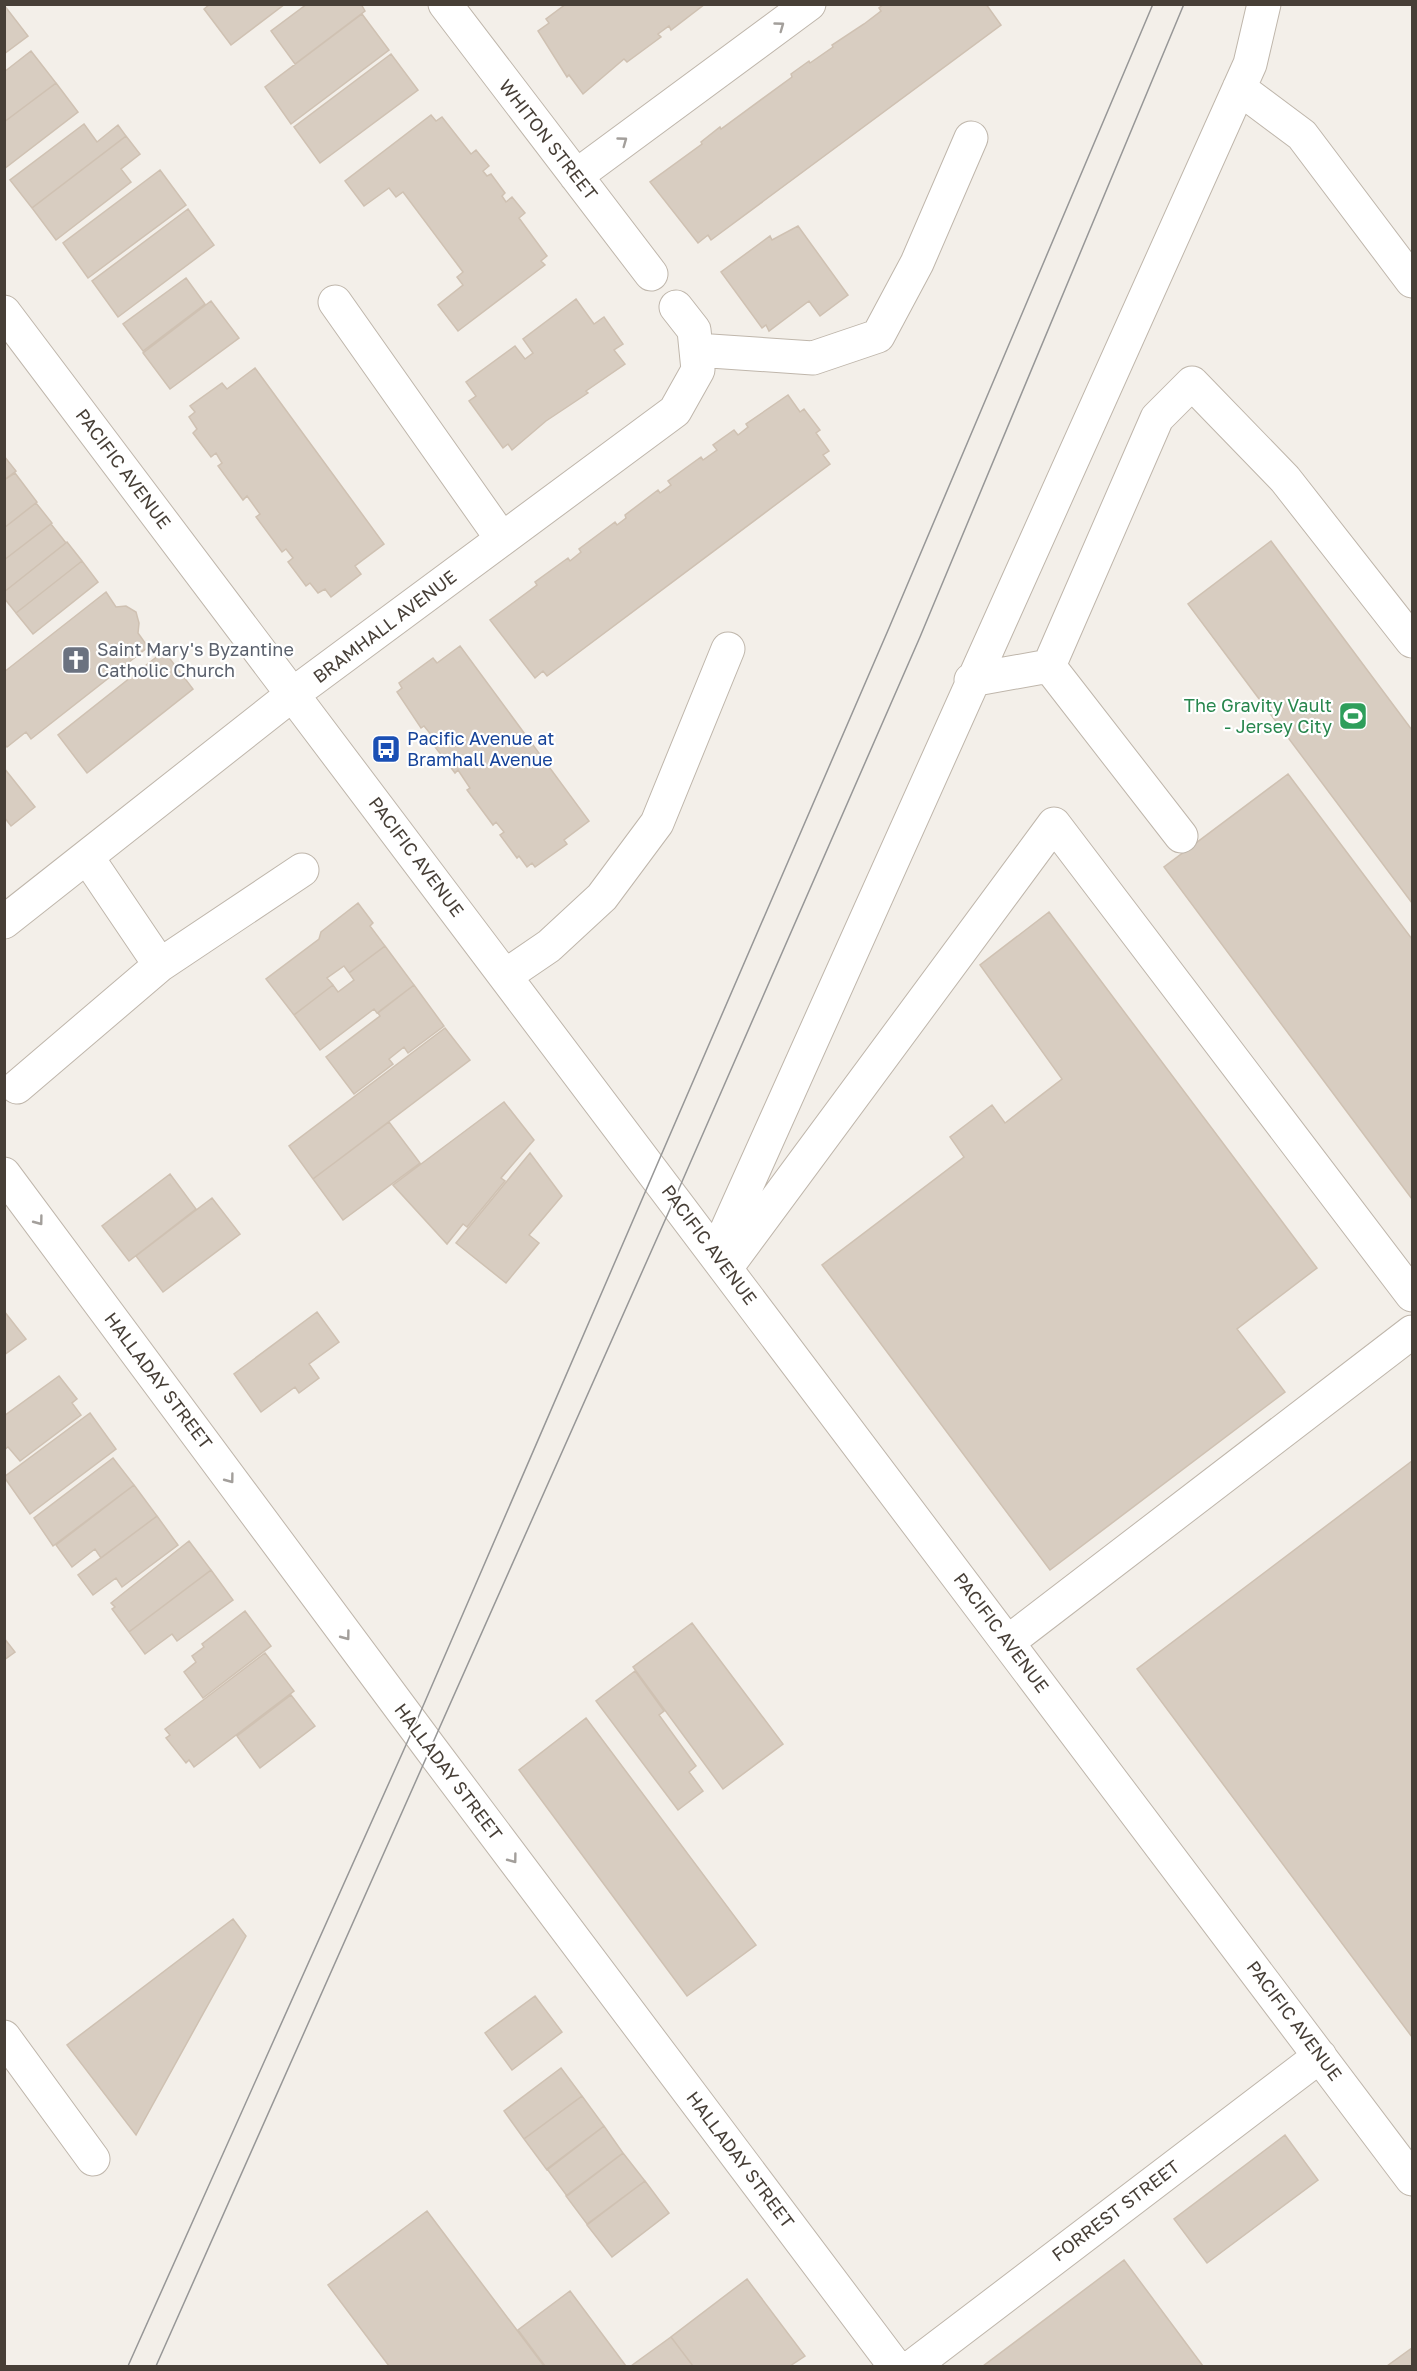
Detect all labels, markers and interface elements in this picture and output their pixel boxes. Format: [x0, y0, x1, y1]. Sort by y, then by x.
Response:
one-way arrow [774, 22, 785, 33]
street label: WHITON STREET [495, 75, 603, 204]
one-way arrow [616, 137, 627, 148]
street label: PACIFIC AVENUE [72, 404, 176, 533]
street label: BRAMHALL AVENUE [308, 565, 460, 687]
place label: Saint Mary's Byzantine Catholic Church [97, 638, 294, 681]
church icon: Saint Mary's Byzantine Catholic Church [60, 644, 92, 676]
place label: The Gravity Vault - Jersey City [1184, 694, 1332, 737]
sports icon: The Gravity Vault - Jersey City [1337, 700, 1369, 732]
place label: Pacific Avenue at Bramhall Avenue [407, 727, 554, 770]
bus stop icon: Pacific Avenue at Bramhall Avenue [370, 733, 402, 765]
street label: PACIFIC AVENUE [365, 792, 469, 921]
street label: PACIFIC AVENUE [658, 1180, 762, 1309]
one-way arrow [32, 1215, 43, 1226]
street label: HALLADAY STREET [100, 1308, 217, 1453]
one-way arrow [223, 1472, 234, 1483]
street label: PACIFIC AVENUE [950, 1568, 1054, 1697]
one-way arrow [339, 1629, 350, 1640]
street label: HALLADAY STREET [390, 1699, 507, 1844]
one-way arrow [506, 1853, 517, 1864]
street label: PACIFIC AVENUE [1243, 1956, 1347, 2085]
street label: HALLADAY STREET [682, 2087, 799, 2232]
street label: FORREST STREET [1047, 2155, 1184, 2265]

